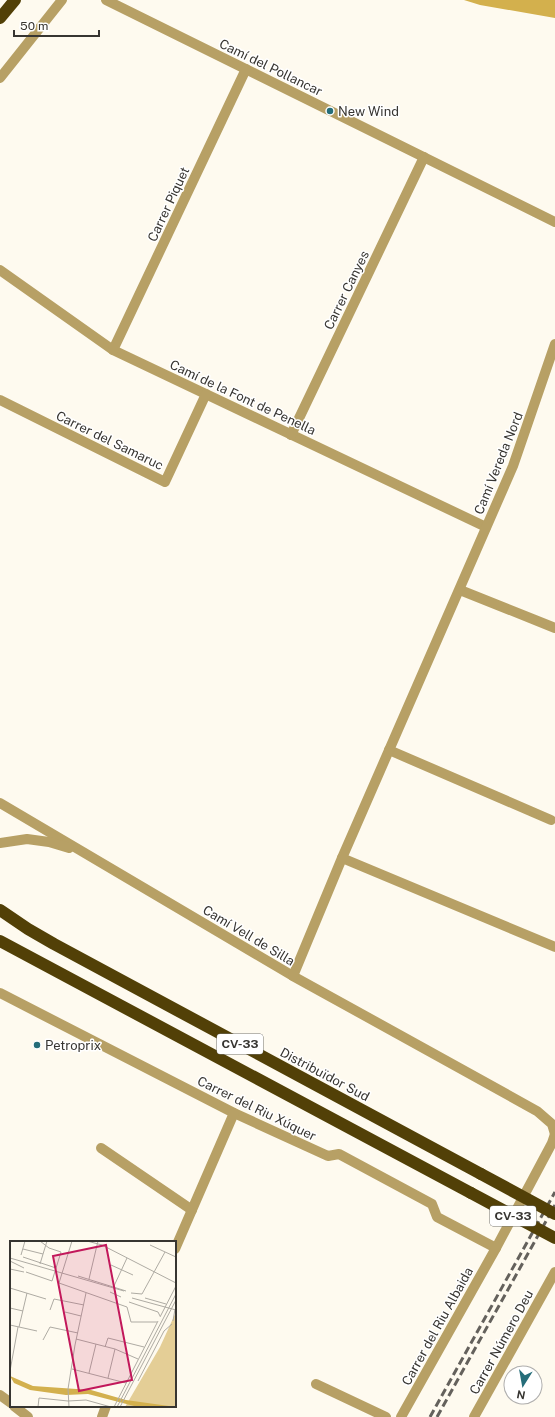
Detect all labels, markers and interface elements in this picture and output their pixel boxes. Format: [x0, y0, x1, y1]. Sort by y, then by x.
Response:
scale bar [14, 12, 99, 38]
text: 50 m [20, 19, 48, 33]
street label: Camí del Pollancar [217, 36, 325, 99]
place label: New Wind [338, 104, 399, 119]
marker: New Wind [325, 106, 335, 116]
street label: Carrer Piquet [145, 165, 192, 244]
street label: Carrer Canyes [321, 248, 372, 332]
street label: Camí de la Font de Penella [167, 357, 318, 438]
street label: Carrer del Samaruc [54, 408, 166, 473]
street label: Camí Vereda Nord [471, 410, 526, 517]
street label: Camí Vell de Silla [200, 902, 297, 969]
road number: CV-33 [217, 1034, 263, 1054]
place label: Petroprix [45, 1038, 101, 1053]
marker: Petroprix [32, 1040, 42, 1050]
street label: Distribuïdor Sud [278, 1045, 372, 1104]
street label: Carrer del Riu Xúquer [195, 1073, 319, 1144]
road number: CV-33 [490, 1206, 536, 1226]
inset map [10, 1241, 176, 1407]
street label: Carrer del Riu Albaida [399, 1265, 476, 1388]
street label: Carrer Número Deu [466, 1287, 536, 1397]
north arrow [503, 1365, 543, 1405]

